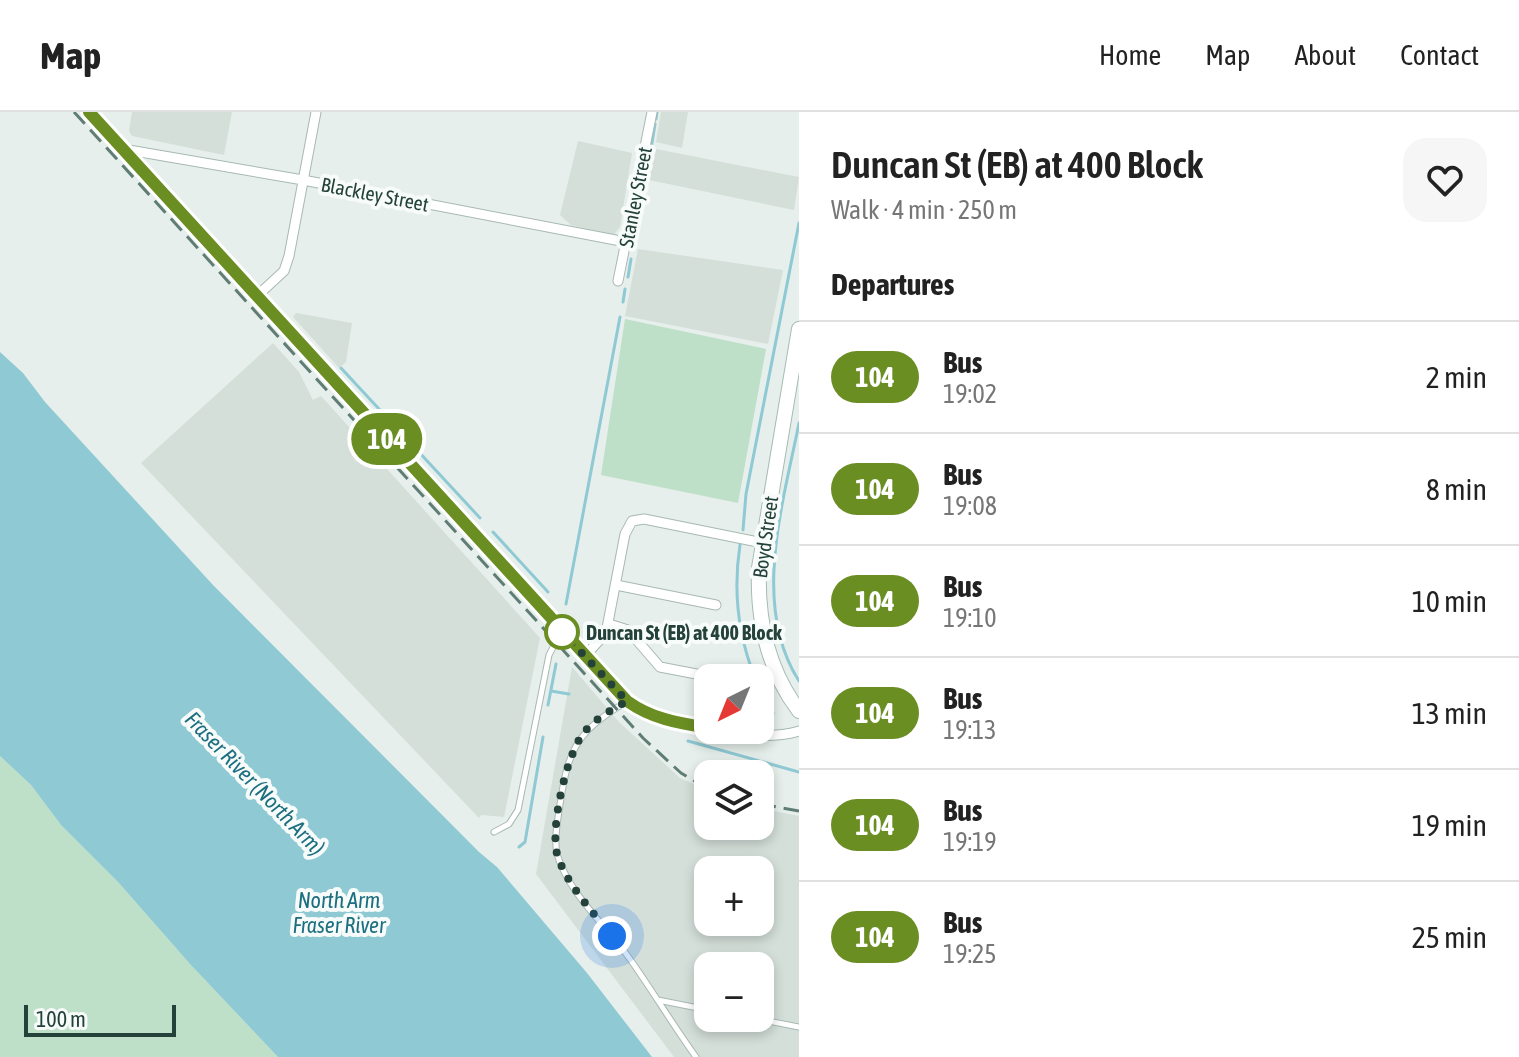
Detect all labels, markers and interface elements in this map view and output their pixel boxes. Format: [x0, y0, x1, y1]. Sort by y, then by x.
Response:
text: Map [40, 34, 101, 77]
text: Home [1099, 39, 1161, 71]
text: Map [1205, 39, 1250, 71]
text: About [1294, 39, 1356, 71]
text: Contact [1400, 39, 1479, 71]
button: heart [1403, 138, 1487, 222]
text: Duncan St (EB) at 400 Block [831, 143, 1203, 186]
street label: Stanley Street [614, 145, 656, 249]
street label: Blackley Street [319, 172, 431, 216]
text: Walk · 4 min · 250 m [831, 195, 1017, 225]
text: Departures [831, 267, 954, 301]
text: Bus [943, 345, 982, 379]
text: 2 min [1426, 360, 1487, 394]
text: 104 [855, 361, 895, 393]
text: 19:02 [943, 379, 997, 409]
line badge: 104 [341, 413, 433, 465]
text: 104 [367, 423, 407, 455]
text: Bus [943, 457, 982, 491]
text: 8 min [1426, 472, 1487, 506]
text: 104 [855, 473, 895, 505]
text: 19:08 [943, 491, 997, 521]
street label: Boyd Street [748, 494, 782, 580]
text: Bus [943, 569, 982, 603]
text: 10 min [1412, 584, 1487, 618]
text: 104 [855, 585, 895, 617]
text: 19:10 [943, 603, 997, 633]
marker: Duncan St (EB) at 400 Block [545, 615, 579, 649]
place label: Duncan St (EB) at 400 Block [586, 621, 782, 644]
north arrow [694, 664, 774, 744]
map controls [694, 664, 774, 1032]
text: Bus [943, 681, 982, 715]
text: 13 min [1412, 696, 1487, 730]
text: 104 [855, 697, 895, 729]
water label: Fraser River (North Arm) [180, 706, 330, 860]
text: 19:13 [943, 715, 997, 745]
button: layers [694, 760, 774, 840]
text: Bus [943, 793, 982, 827]
text: 19 min [1412, 808, 1487, 842]
text: 104 [855, 809, 895, 841]
text: 19:19 [943, 827, 997, 857]
button: + [694, 856, 774, 936]
water label: North Arm Fraser River [292, 887, 387, 938]
text: Bus [943, 905, 982, 939]
your location [592, 916, 632, 956]
text: 25 min [1412, 920, 1487, 954]
text: 104 [855, 921, 895, 953]
text: 19:25 [943, 939, 997, 969]
button: − [694, 952, 774, 1032]
scale bar [24, 1001, 176, 1037]
text: 100 m [36, 1006, 86, 1032]

